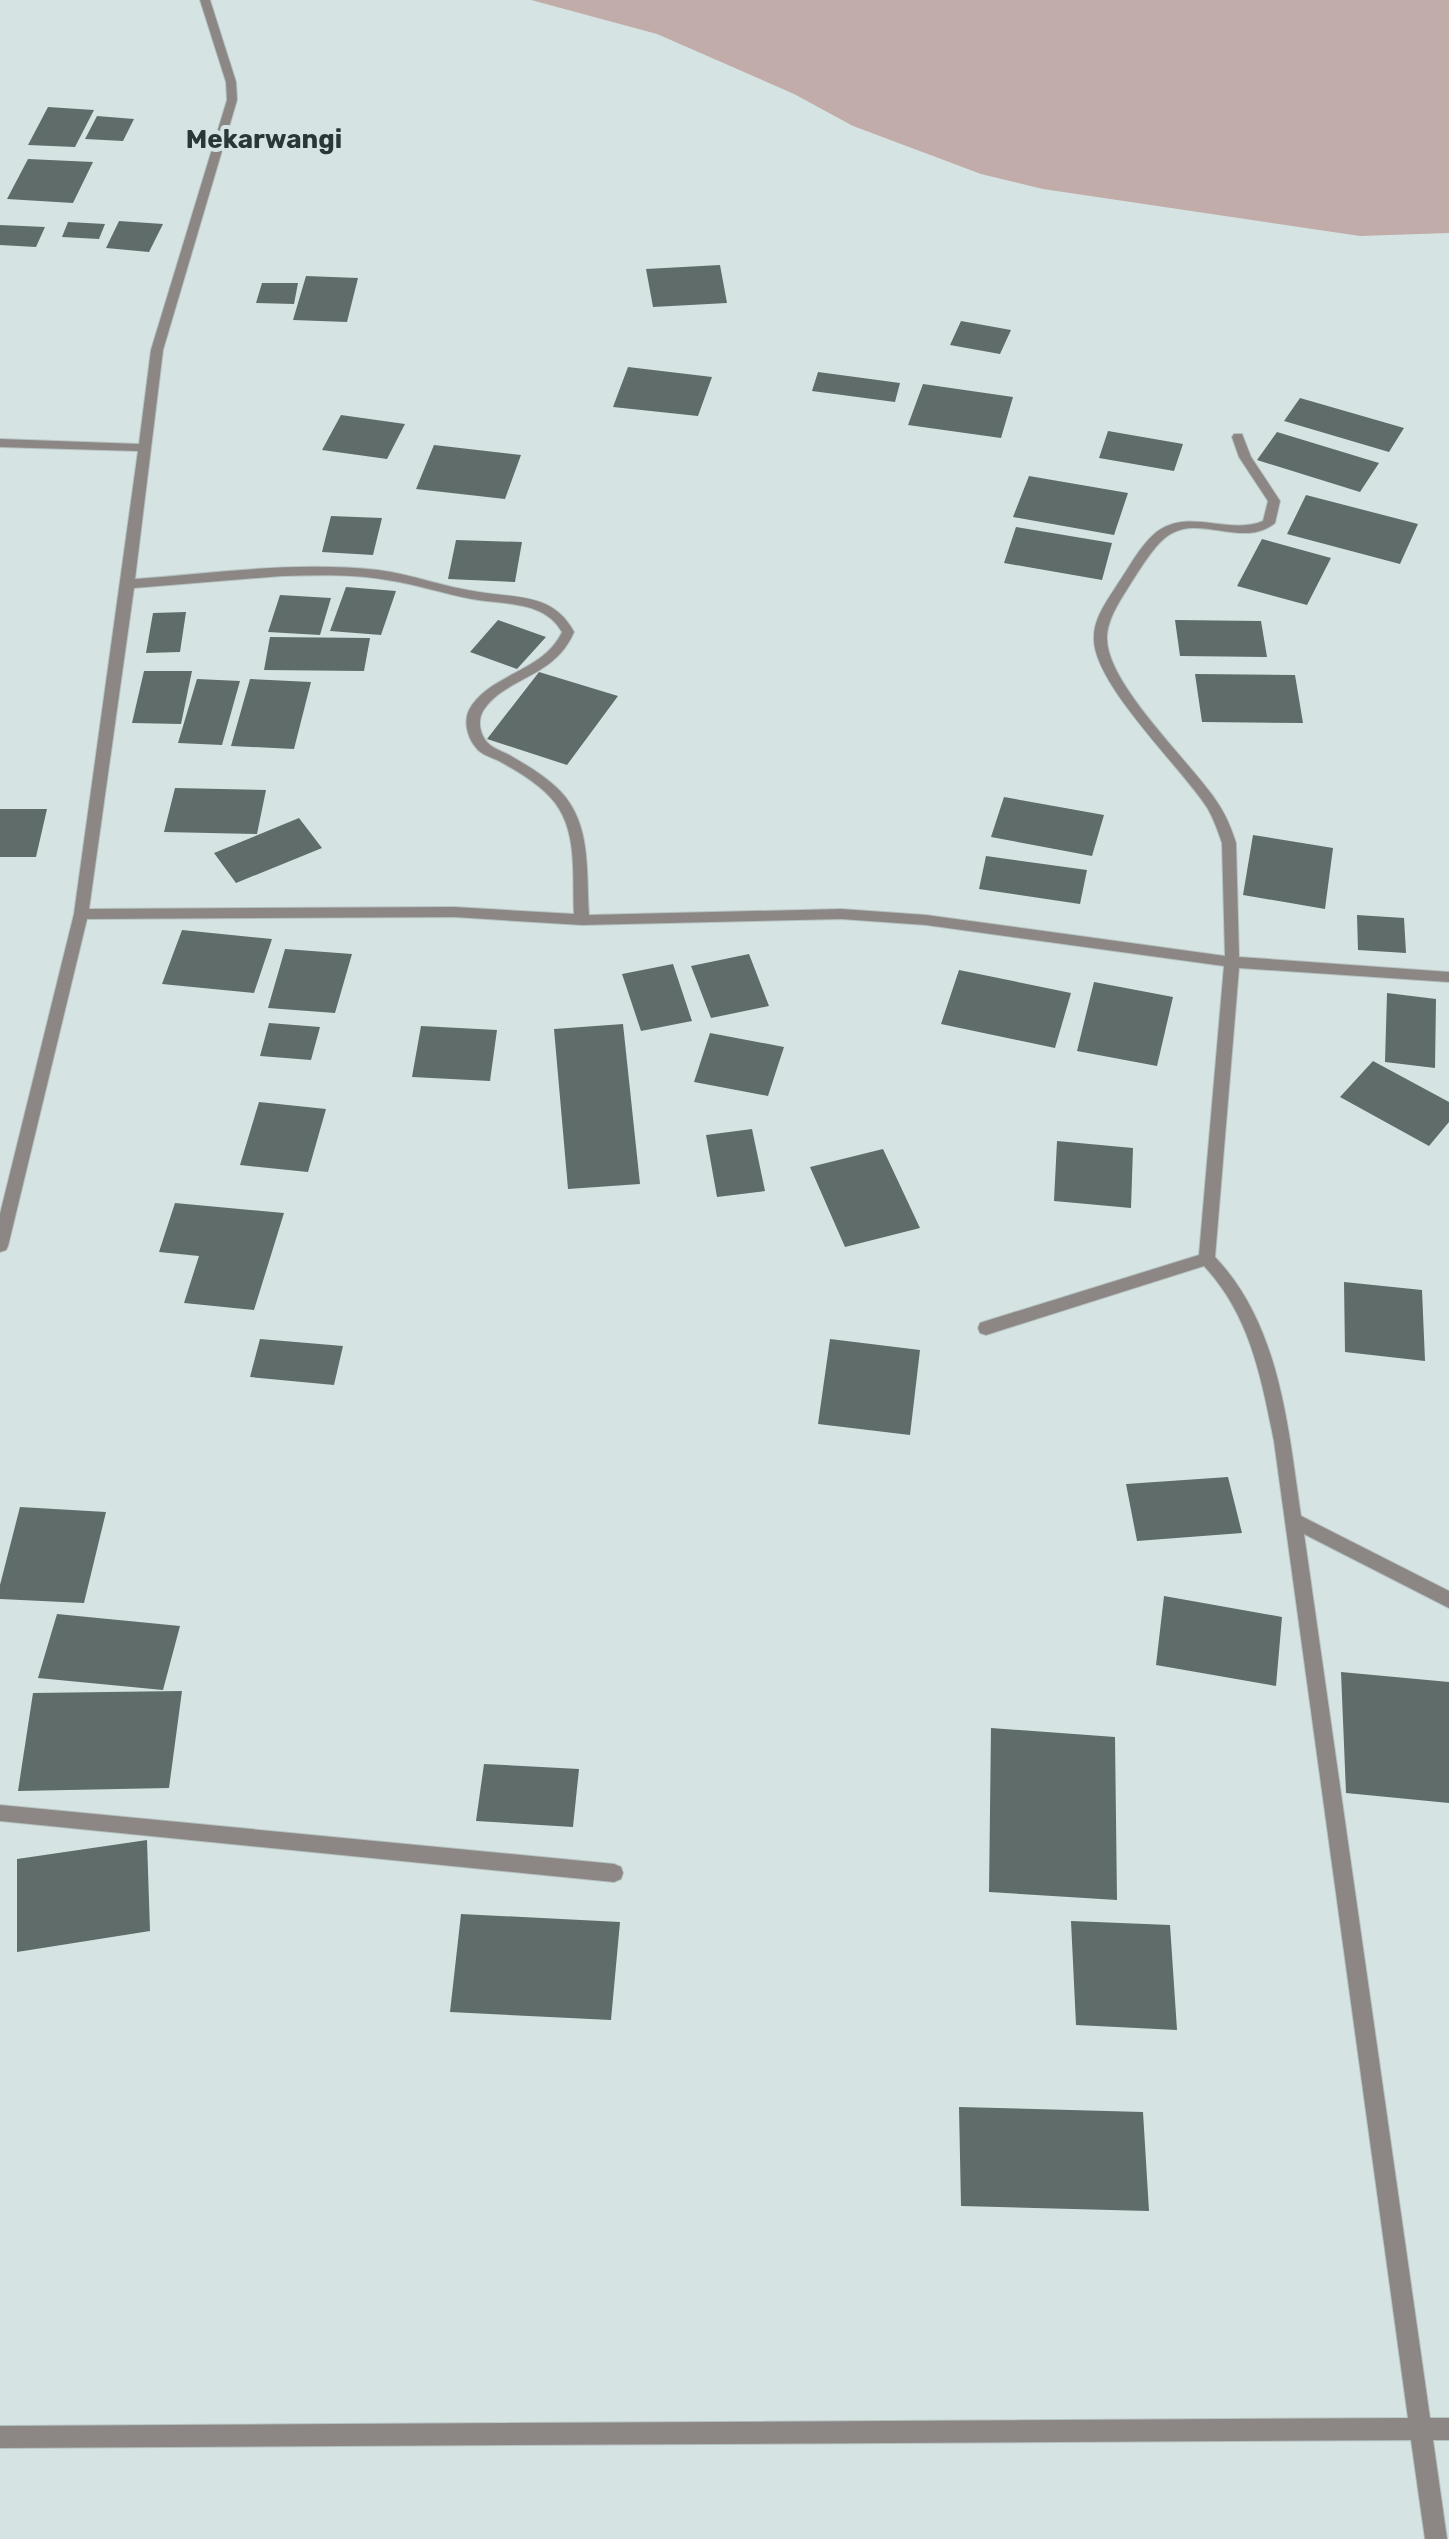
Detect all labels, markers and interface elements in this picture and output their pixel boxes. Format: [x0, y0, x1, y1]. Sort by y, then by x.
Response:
district label: Mekarwangi [186, 124, 342, 155]

